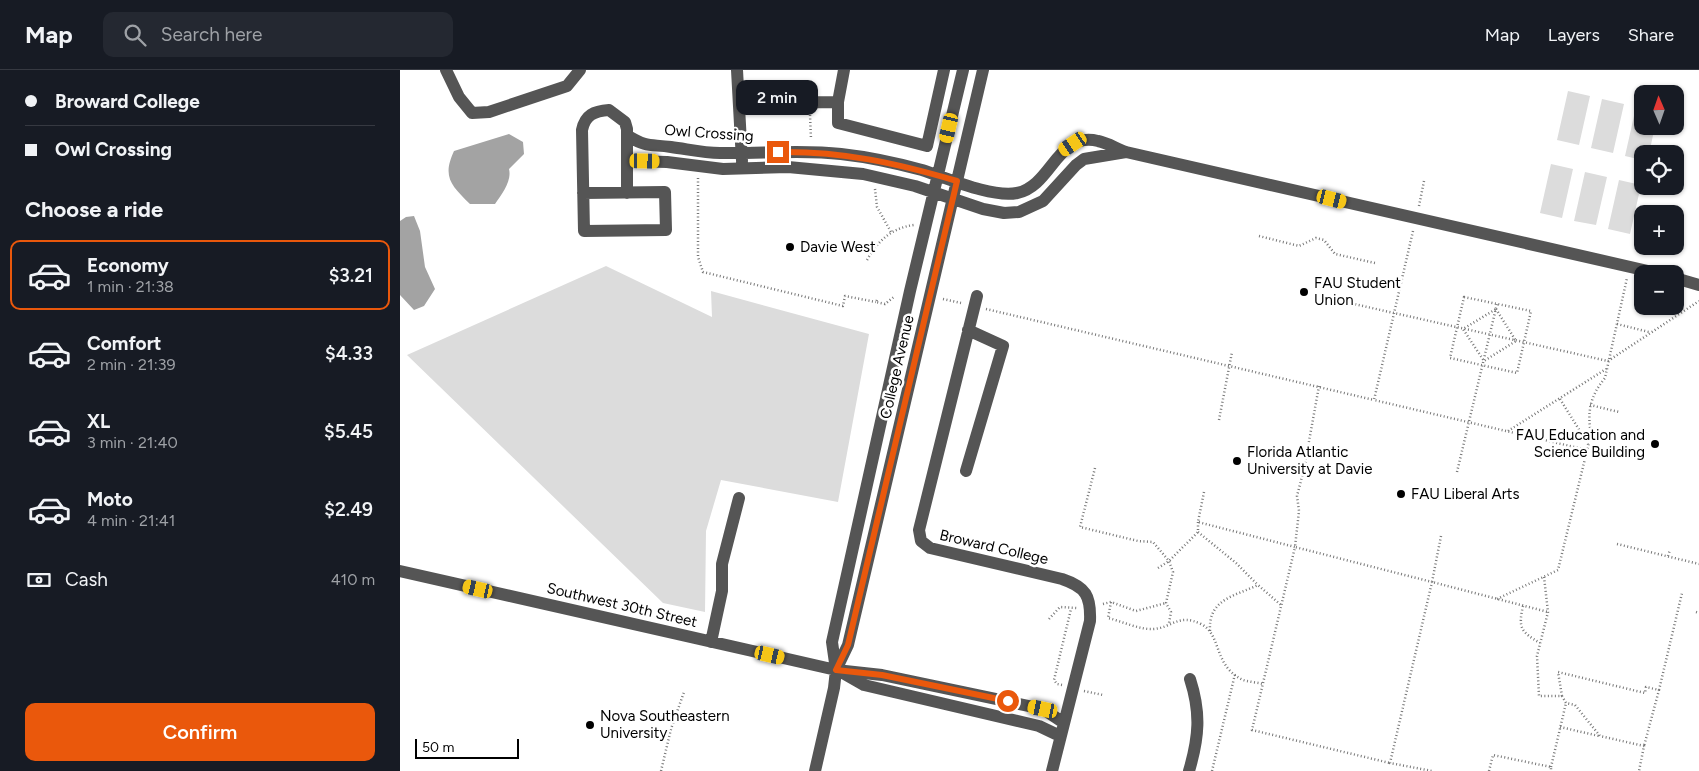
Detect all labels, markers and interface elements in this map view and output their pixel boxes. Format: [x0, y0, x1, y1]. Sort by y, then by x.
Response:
search box [103, 12, 453, 57]
text: Map [25, 20, 73, 49]
icon: search [121, 21, 149, 49]
text: Search here [161, 23, 262, 46]
text: Map [1485, 24, 1520, 46]
text: Layers [1548, 24, 1600, 46]
text: Share [1628, 24, 1674, 46]
callout: 2 min [737, 79, 819, 114]
north arrow [1634, 85, 1684, 135]
map controls [1634, 85, 1684, 315]
text: 2 min [757, 88, 797, 107]
text: Broward College [55, 90, 200, 113]
car [938, 112, 959, 144]
street label: Owl Crossing [664, 121, 754, 145]
car [1056, 129, 1089, 159]
text: Owl Crossing [55, 138, 172, 161]
route end [767, 141, 789, 163]
button: locate [1634, 145, 1684, 195]
car [629, 153, 660, 169]
car [1315, 188, 1348, 210]
text: Choose a ride [25, 196, 163, 223]
button: + [1634, 205, 1684, 255]
place label: Davie West [800, 238, 876, 256]
marker: Davie West [784, 241, 796, 253]
icon: car [27, 253, 72, 298]
text: Economy [87, 254, 169, 277]
text: $3.21 [329, 264, 373, 287]
button: − [1634, 265, 1684, 315]
place label: FAU Student Union [1314, 274, 1401, 309]
text: 1 min · 21:38 [87, 277, 174, 296]
marker: FAU Student Union [1298, 286, 1310, 298]
street label: College Avenue [876, 313, 918, 421]
icon: car [27, 331, 72, 376]
text: Comfort [87, 332, 162, 355]
text: $4.33 [325, 342, 373, 365]
text: 2 min · 21:39 [87, 355, 175, 374]
icon: car [27, 409, 72, 454]
text: XL [87, 410, 110, 433]
text: $5.45 [324, 420, 373, 443]
place label: FAU Education and Science Building [1516, 426, 1645, 461]
text: 3 min · 21:40 [87, 433, 178, 452]
marker: FAU Education and Science Building [1649, 438, 1661, 450]
place label: Florida Atlantic University at Davie [1247, 443, 1372, 478]
marker: Florida Atlantic University at Davie [1231, 455, 1243, 467]
place label: FAU Liberal Arts [1411, 485, 1519, 503]
icon: car [27, 487, 72, 532]
text: Moto [87, 488, 133, 511]
marker: FAU Liberal Arts [1395, 488, 1407, 500]
text: $2.49 [324, 498, 373, 521]
text: 4 min · 21:41 [87, 511, 175, 530]
street label: Broward College [938, 526, 1050, 568]
icon: cash [25, 566, 53, 594]
text: Cash [65, 568, 108, 591]
text: 410 m [331, 570, 375, 589]
car [461, 578, 494, 600]
street label: Southwest 30th Street [545, 579, 699, 631]
car [753, 644, 786, 666]
route start [997, 690, 1019, 712]
car [1026, 699, 1059, 719]
button: Confirm [25, 703, 375, 761]
place label: Nova Southeastern University [600, 707, 730, 742]
marker: Nova Southeastern University [584, 719, 596, 731]
scale bar [415, 736, 519, 759]
text: 50 m [422, 739, 454, 756]

